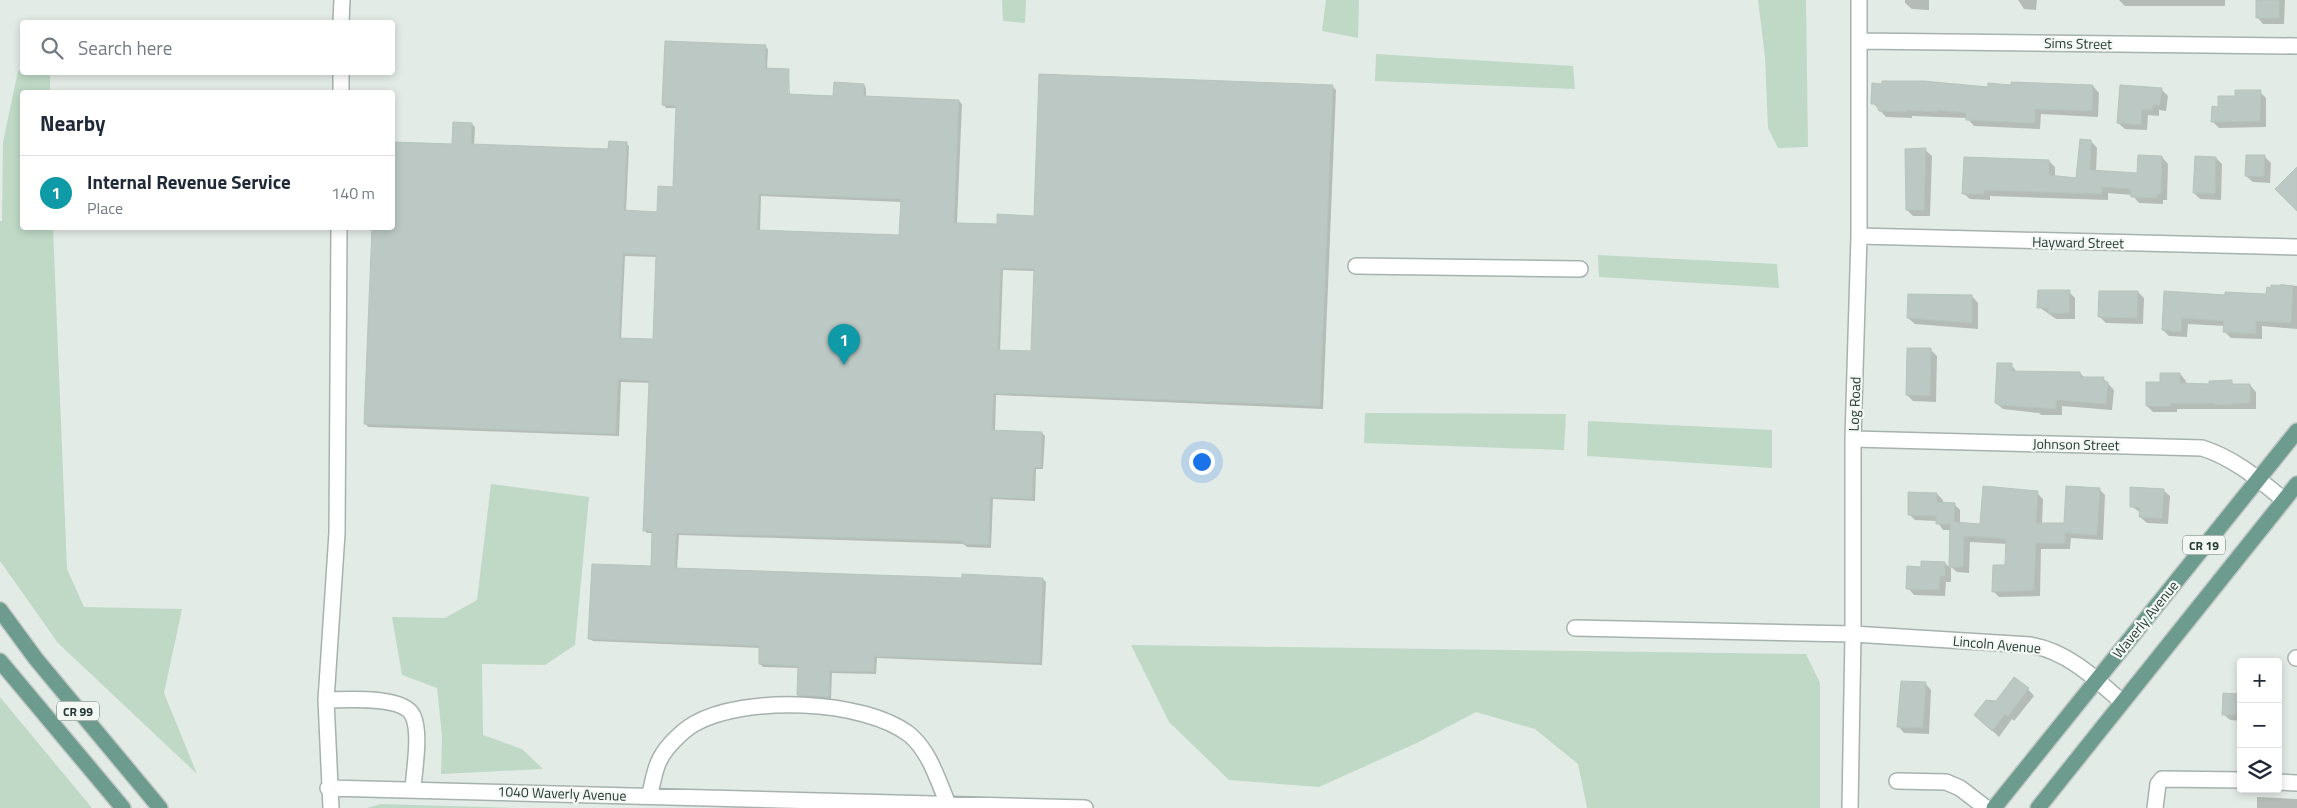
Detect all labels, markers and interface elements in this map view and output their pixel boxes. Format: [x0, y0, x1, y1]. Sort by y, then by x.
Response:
search box [20, 20, 395, 75]
street label: Sims Street [2044, 32, 2112, 54]
text: Search here [78, 33, 172, 62]
icon: search [38, 34, 66, 62]
text: Nearby [40, 107, 105, 139]
text: Internal Revenue Service [87, 167, 291, 196]
text: 1 [52, 181, 60, 205]
text: 140 m [331, 181, 375, 205]
text: Place [87, 196, 123, 220]
street label: Hayward Street [2032, 231, 2124, 253]
pin: 1 [828, 324, 860, 365]
street label: Log Road [1843, 376, 1865, 432]
street label: Johnson Street [2032, 433, 2120, 455]
your location [1189, 449, 1215, 475]
road number: CR 19 [2183, 536, 2225, 554]
street label: Waverly Avenue [2107, 576, 2183, 662]
street label: Lincoln Avenue [1952, 630, 2042, 658]
map controls [2237, 658, 2282, 793]
button: + [2237, 658, 2282, 703]
road number: CR 99 [57, 701, 99, 720]
button: − [2237, 703, 2282, 748]
button: layers [2237, 748, 2282, 793]
street label: 1040 Waverly Avenue [497, 780, 627, 806]

